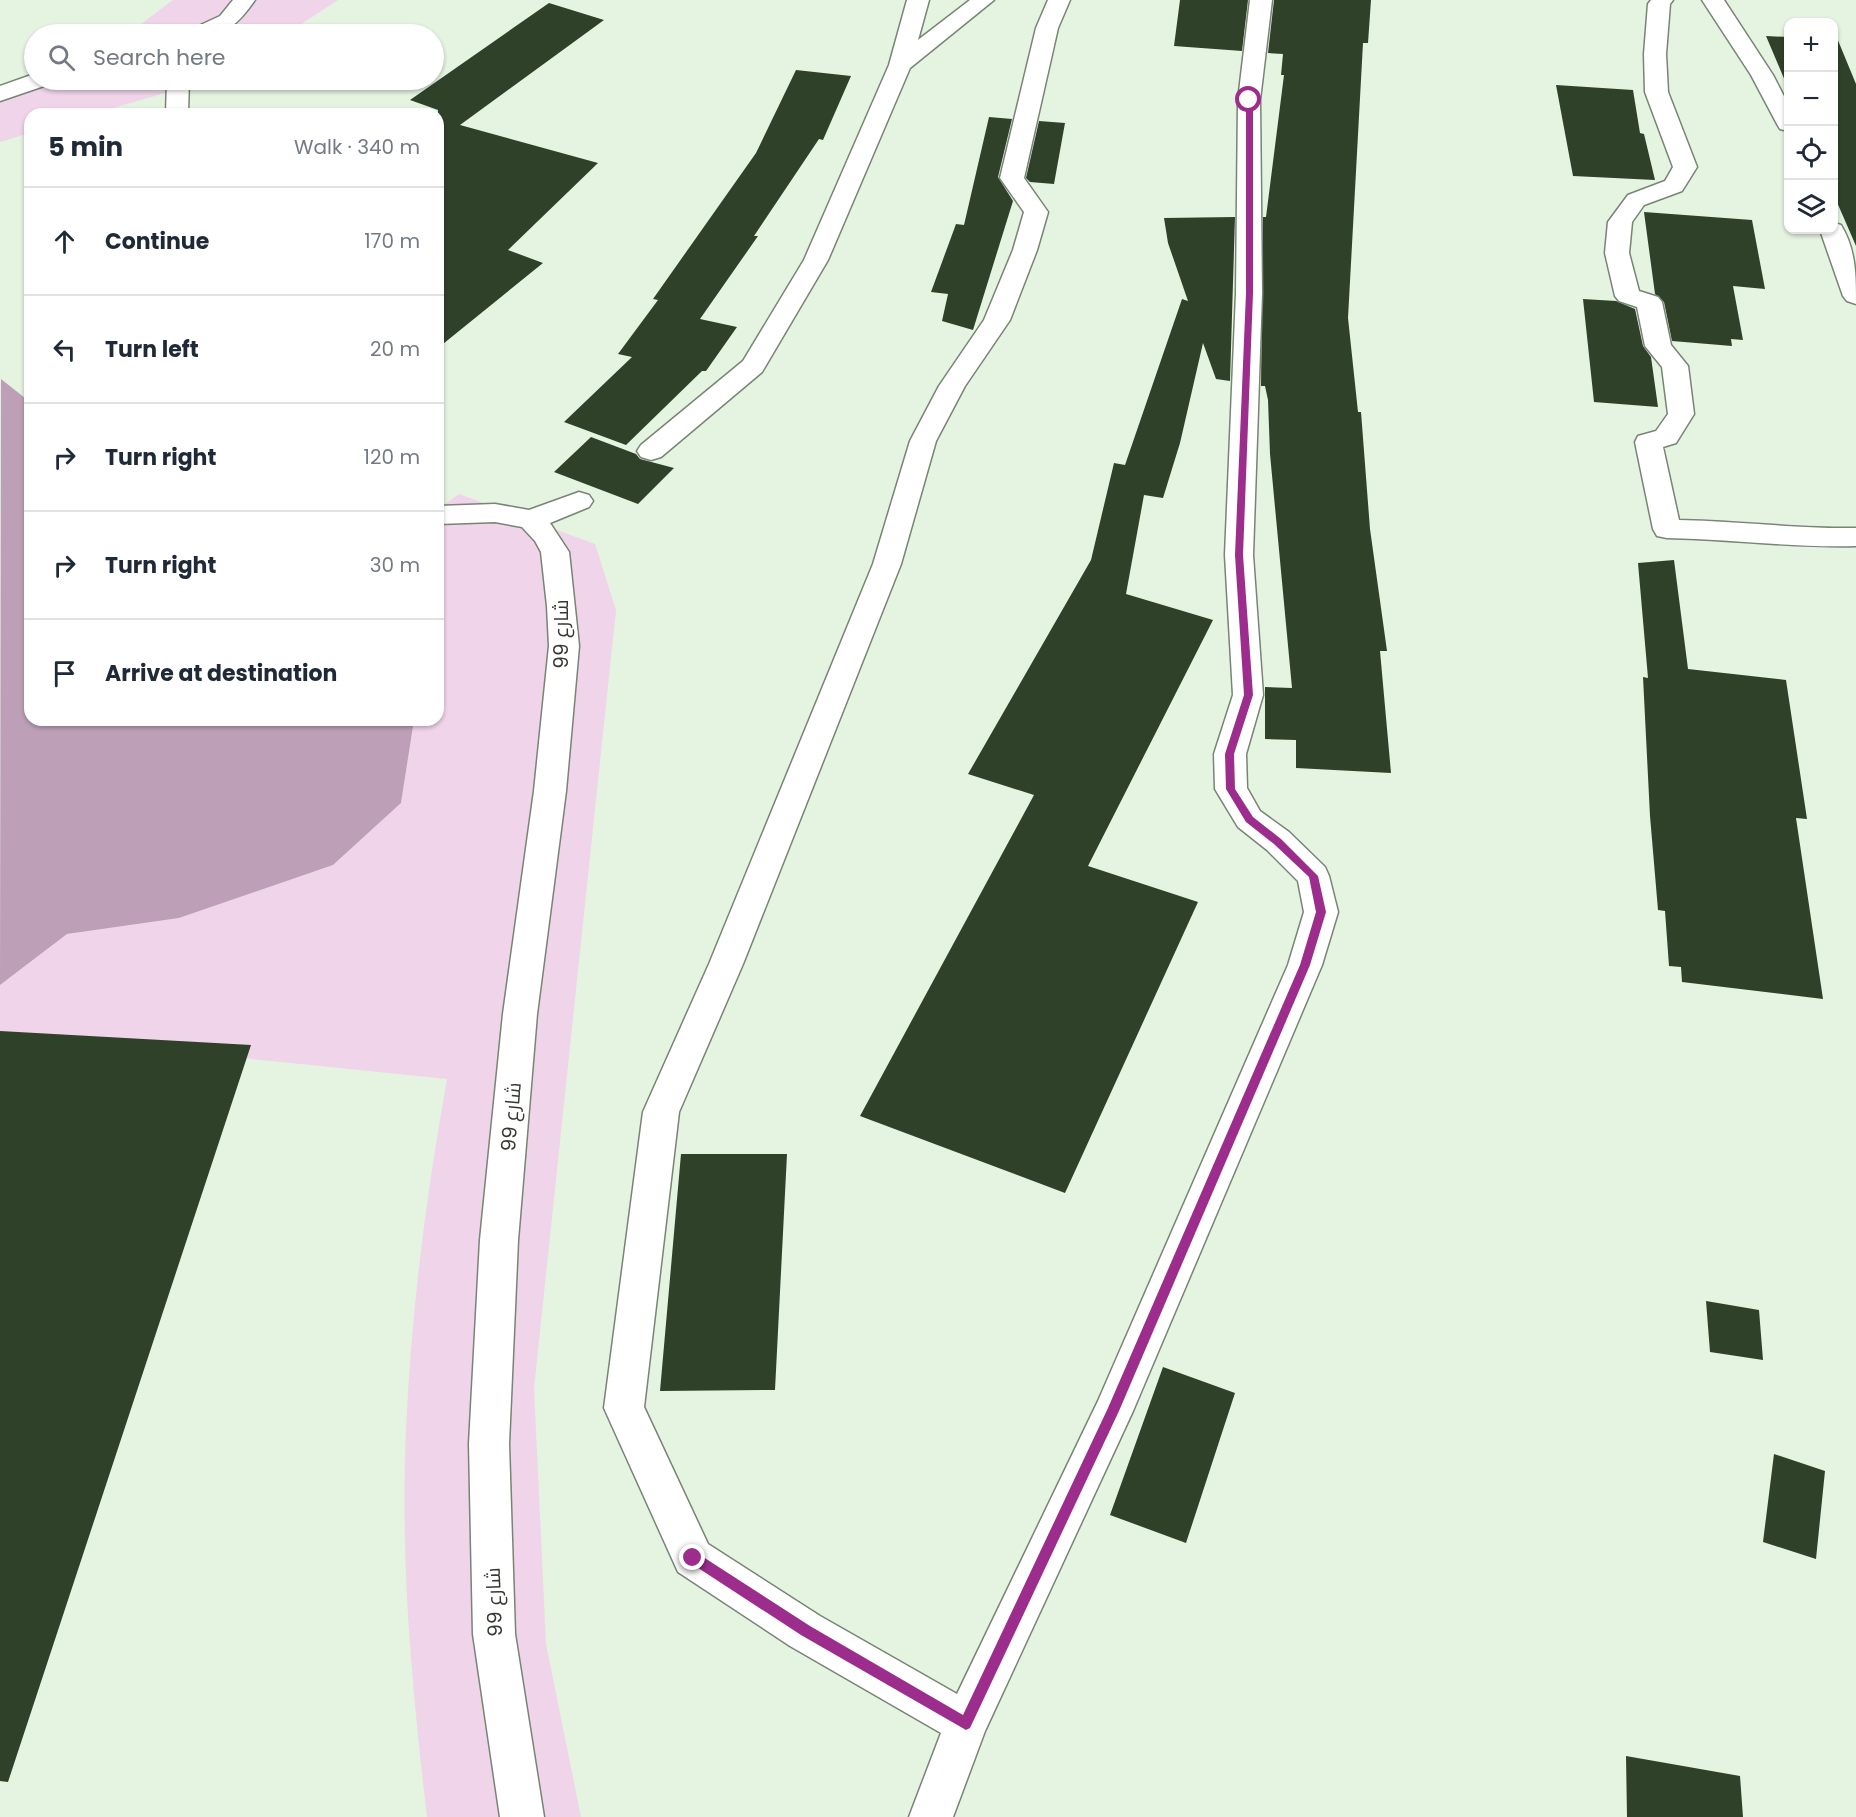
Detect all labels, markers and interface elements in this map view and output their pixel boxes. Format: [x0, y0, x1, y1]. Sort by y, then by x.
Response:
map controls [1784, 18, 1838, 234]
button: + [1784, 18, 1838, 72]
search box [24, 24, 444, 90]
icon: search [45, 41, 78, 74]
text: Search here [93, 42, 226, 73]
button: − [1784, 72, 1838, 126]
route start [1235, 86, 1261, 112]
button: locate [1784, 126, 1838, 180]
text: 5 min [48, 129, 123, 165]
text: Walk · 340 m [294, 133, 420, 161]
button: layers [1784, 180, 1838, 234]
icon: ahead [48, 225, 81, 258]
text: Continue [105, 226, 209, 257]
text: 170 m [364, 227, 420, 255]
icon: left [48, 333, 81, 366]
text: Turn left [105, 334, 199, 365]
text: 20 m [370, 335, 420, 363]
icon: right [48, 441, 81, 474]
text: Turn right [105, 442, 216, 473]
text: 120 m [364, 443, 420, 471]
icon: right [48, 549, 81, 582]
text: Turn right [105, 550, 216, 581]
text: 30 m [370, 551, 420, 579]
street label: شارع 99 [547, 599, 575, 669]
icon: arrive [48, 657, 81, 690]
text: Arrive at destination [105, 658, 337, 689]
street label: شارع 99 [494, 1081, 528, 1153]
route end [679, 1544, 705, 1570]
street label: شارع 99 [479, 1567, 509, 1637]

